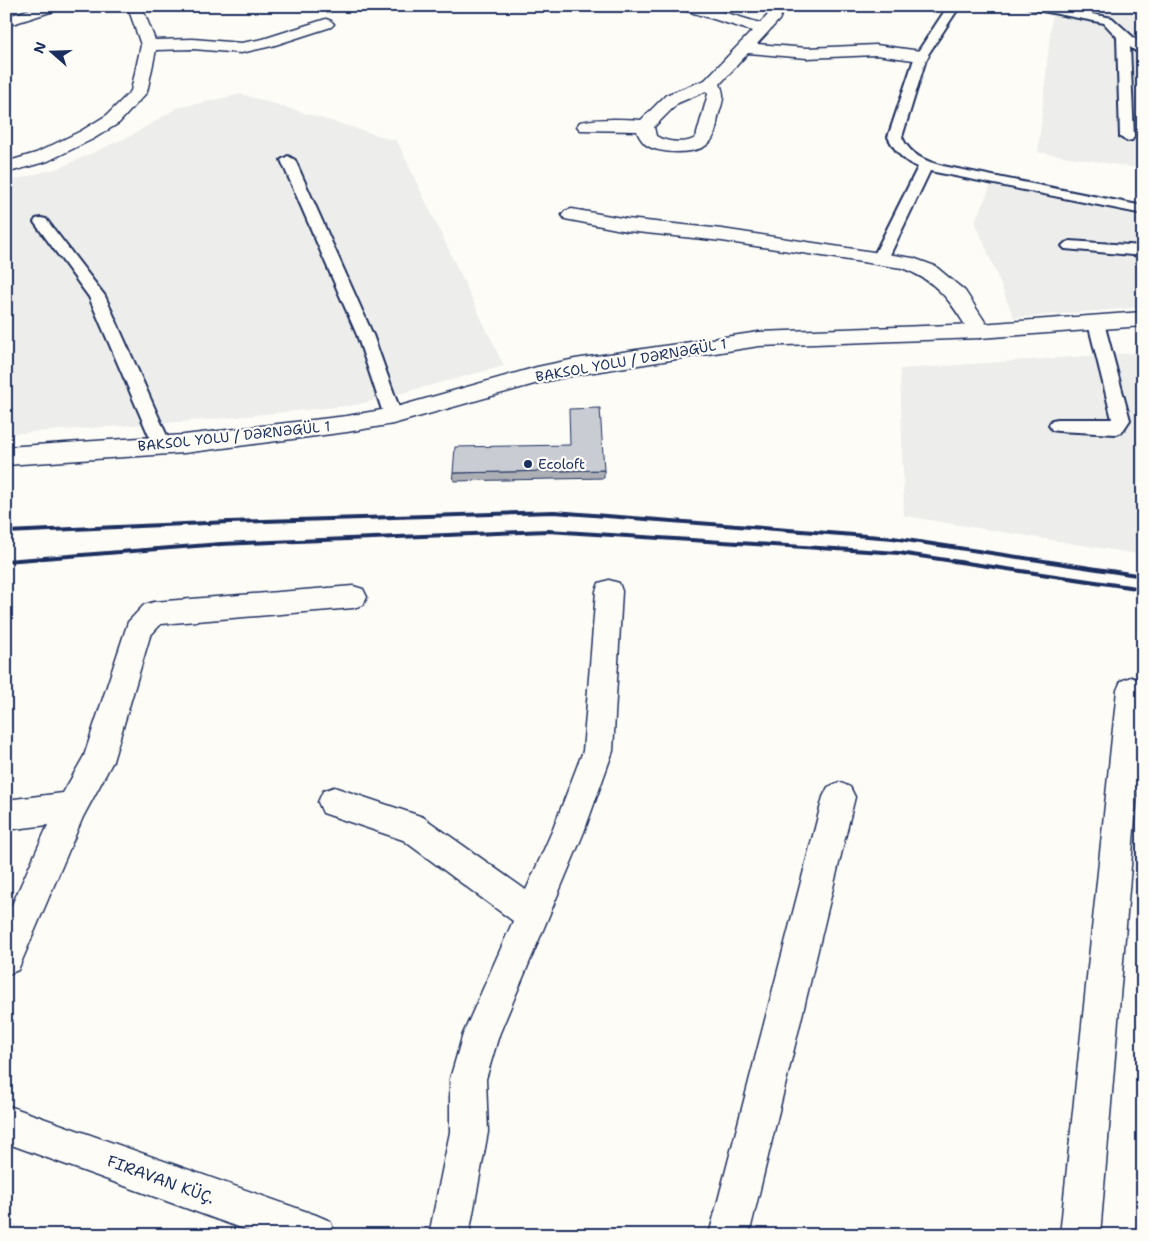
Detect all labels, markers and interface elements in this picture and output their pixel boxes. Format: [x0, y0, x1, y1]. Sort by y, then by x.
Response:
north arrow [28, 28, 78, 78]
text: N [29, 39, 50, 56]
street label: BAKSOL YOLU / DƏRNƏGÜL 1 [534, 334, 728, 386]
street label: BAKSOL YOLU / DƏRNƏGÜL 1 [137, 417, 331, 455]
place label: Ecoloft [538, 455, 585, 473]
marker: Ecoloft [522, 458, 534, 470]
street label: FIRAVAN KÜÇ. [104, 1150, 217, 1209]

